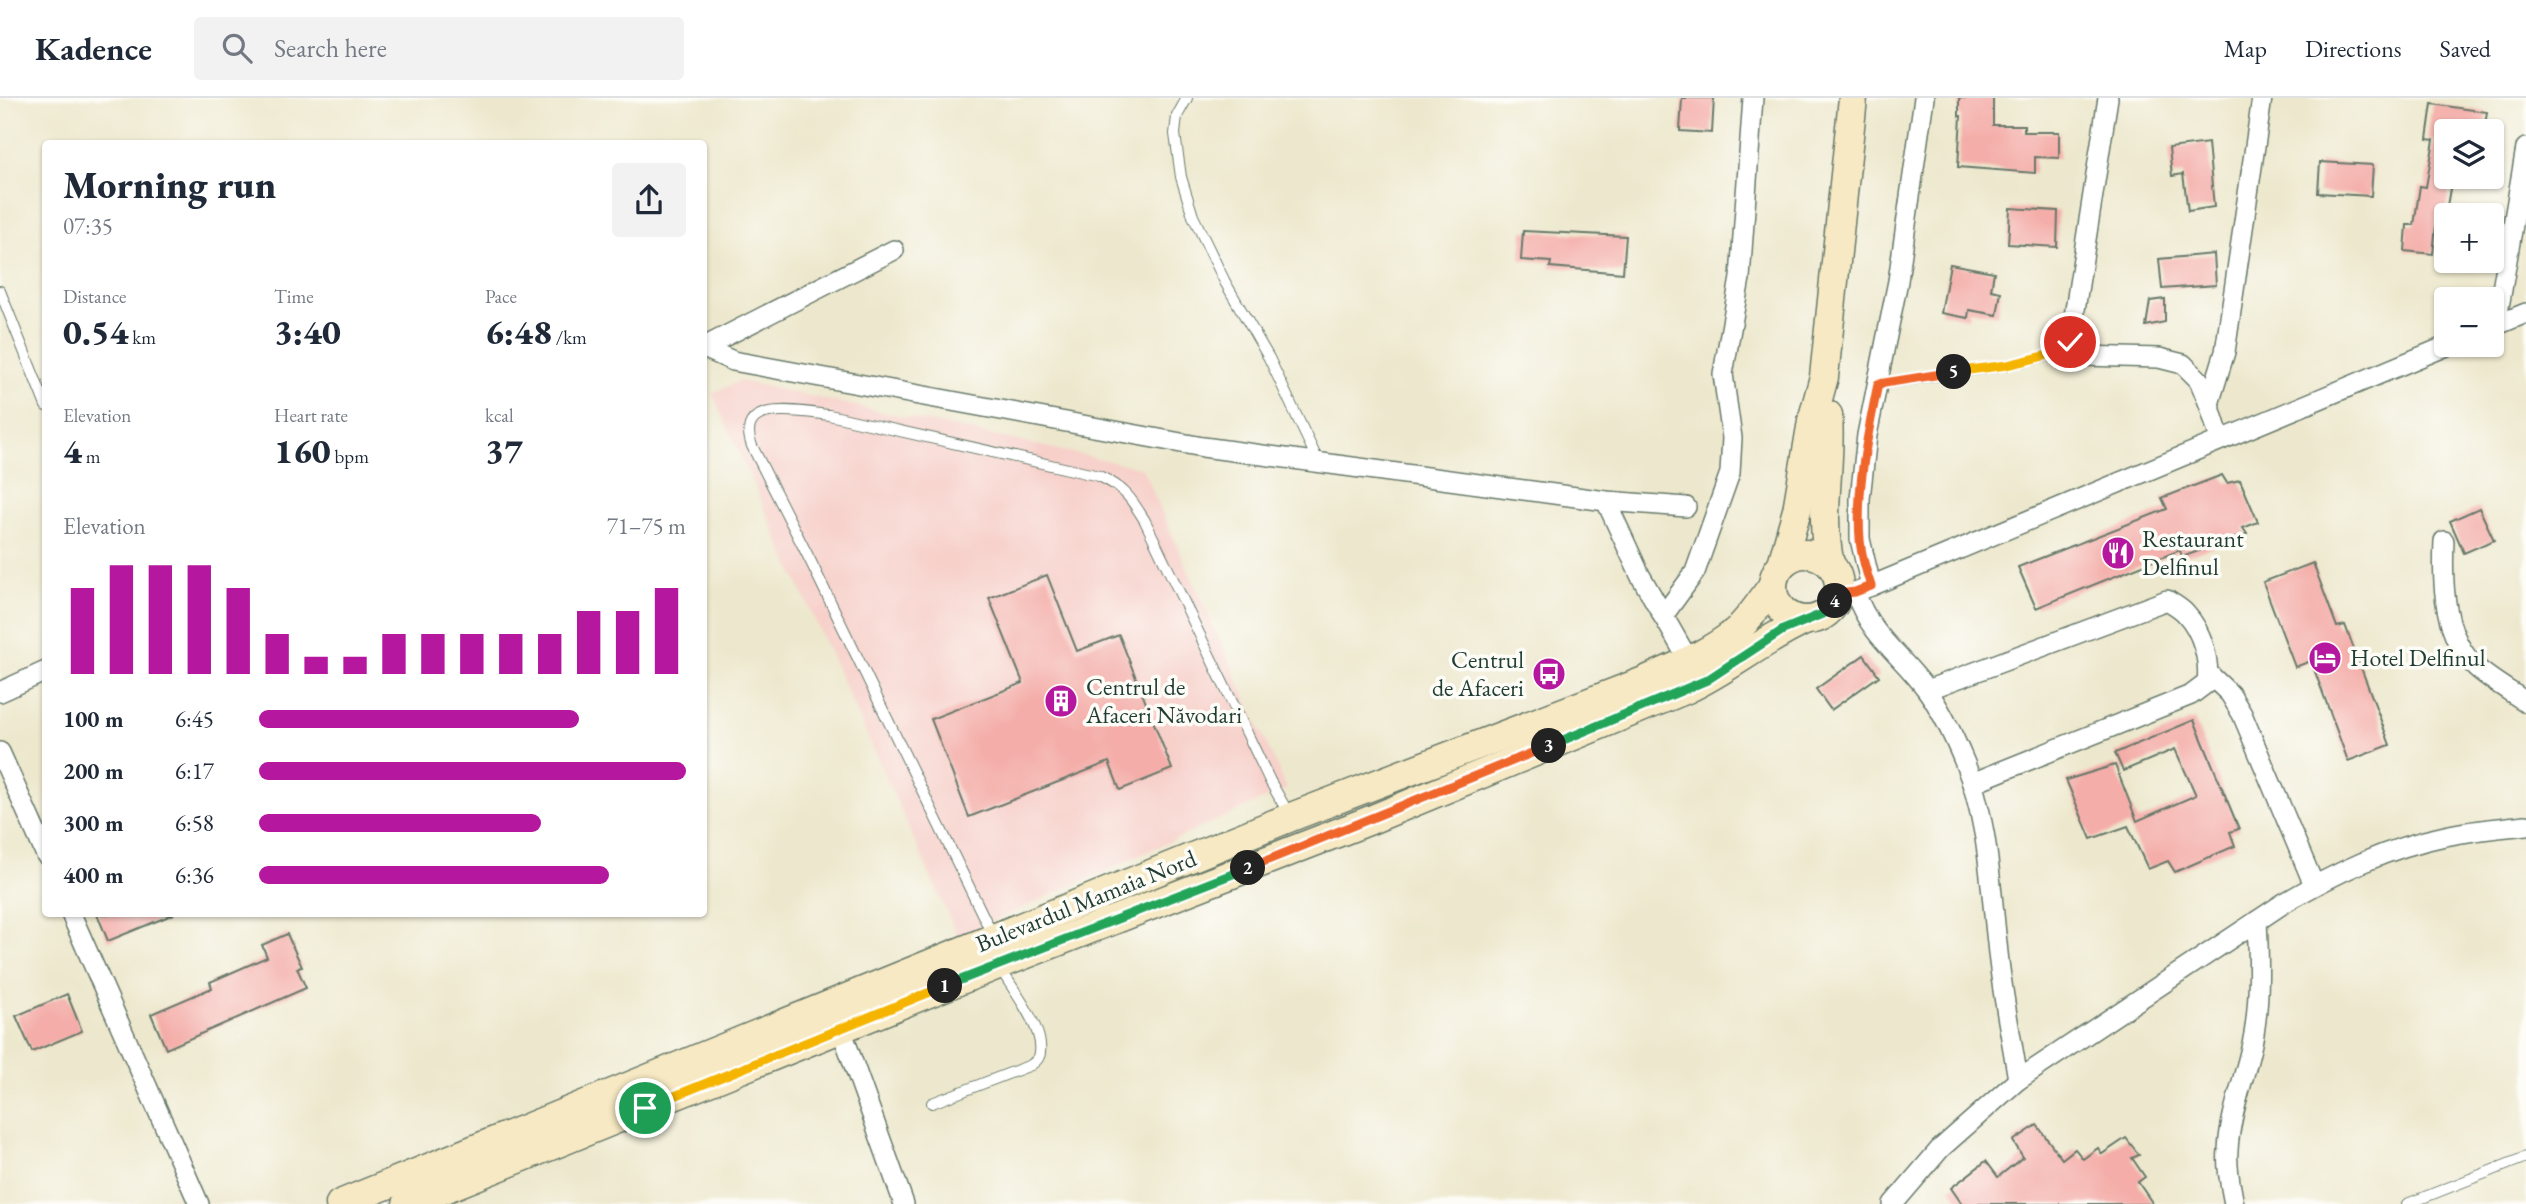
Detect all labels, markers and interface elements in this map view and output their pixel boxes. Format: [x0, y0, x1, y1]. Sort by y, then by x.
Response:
search box [194, 17, 684, 80]
text: Kadence [35, 27, 152, 70]
icon: search [218, 29, 256, 67]
text: Search here [274, 31, 387, 65]
text: Map [2224, 33, 2267, 64]
text: Directions [2305, 33, 2402, 64]
text: Saved [2440, 33, 2491, 64]
map controls [2434, 119, 2504, 357]
button: layers [2434, 119, 2504, 189]
text: Morning run [63, 160, 276, 209]
button: share [612, 163, 686, 237]
button: + [2434, 203, 2504, 273]
text: 07:35 [63, 211, 113, 241]
text: Distance [63, 284, 126, 309]
text: Time [274, 284, 314, 309]
text: Pace [485, 284, 517, 309]
button: − [2434, 287, 2504, 357]
text: 0.54 [63, 309, 129, 354]
text: 3:40 [274, 309, 341, 354]
text: 6:48 [485, 309, 552, 354]
pin [2040, 312, 2100, 372]
icon: check [2051, 323, 2089, 361]
text: km [129, 325, 156, 350]
text: /km [552, 325, 587, 350]
pin: 5 [1937, 354, 1972, 390]
text: 5 [1948, 359, 1959, 384]
text: Elevation [63, 403, 131, 428]
text: Heart rate [274, 403, 348, 428]
text: kcal [485, 403, 514, 428]
text: 4 [63, 428, 82, 473]
text: 160 [274, 428, 331, 473]
text: 37 [485, 428, 523, 473]
text: m [82, 444, 101, 469]
text: bpm [331, 444, 369, 469]
text: Elevation [63, 511, 146, 541]
text: 71–75 m [607, 511, 686, 541]
place label: Restaurant Delfinul [2142, 523, 2244, 582]
restaurant icon: Restaurant Delfinul [2099, 534, 2137, 572]
pin: 4 [1818, 584, 1853, 618]
text: 4 [1829, 588, 1840, 613]
hotel icon: Hotel Delfinul [2306, 639, 2344, 677]
place label: Hotel Delfinul [2350, 642, 2486, 673]
place label: Centrul de Afaceri [1432, 644, 1524, 703]
bus stop icon: Centrul de Afaceri [1530, 655, 1568, 693]
place label: Centrul de Afaceri Năvodari [1085, 671, 1242, 730]
building icon: Centrul de Afaceri Năvodari [1042, 682, 1080, 720]
text: 100 m [63, 704, 124, 734]
text: 6:45 [175, 704, 214, 734]
pin: 3 [1532, 728, 1566, 764]
text: 3 [1543, 733, 1554, 758]
text: 200 m [63, 756, 124, 786]
text: 6:17 [175, 756, 214, 786]
text: 300 m [63, 808, 124, 838]
text: 6:58 [175, 808, 214, 838]
street label: Bulevardul Mamaia Nord [971, 842, 1201, 959]
pin: 2 [1230, 850, 1266, 886]
text: 2 [1242, 855, 1253, 880]
text: 400 m [63, 860, 124, 890]
text: 6:36 [175, 860, 214, 890]
pin: 1 [928, 968, 962, 1004]
text: 1 [939, 973, 950, 998]
pin [615, 1078, 675, 1138]
icon: arrive [626, 1089, 664, 1127]

